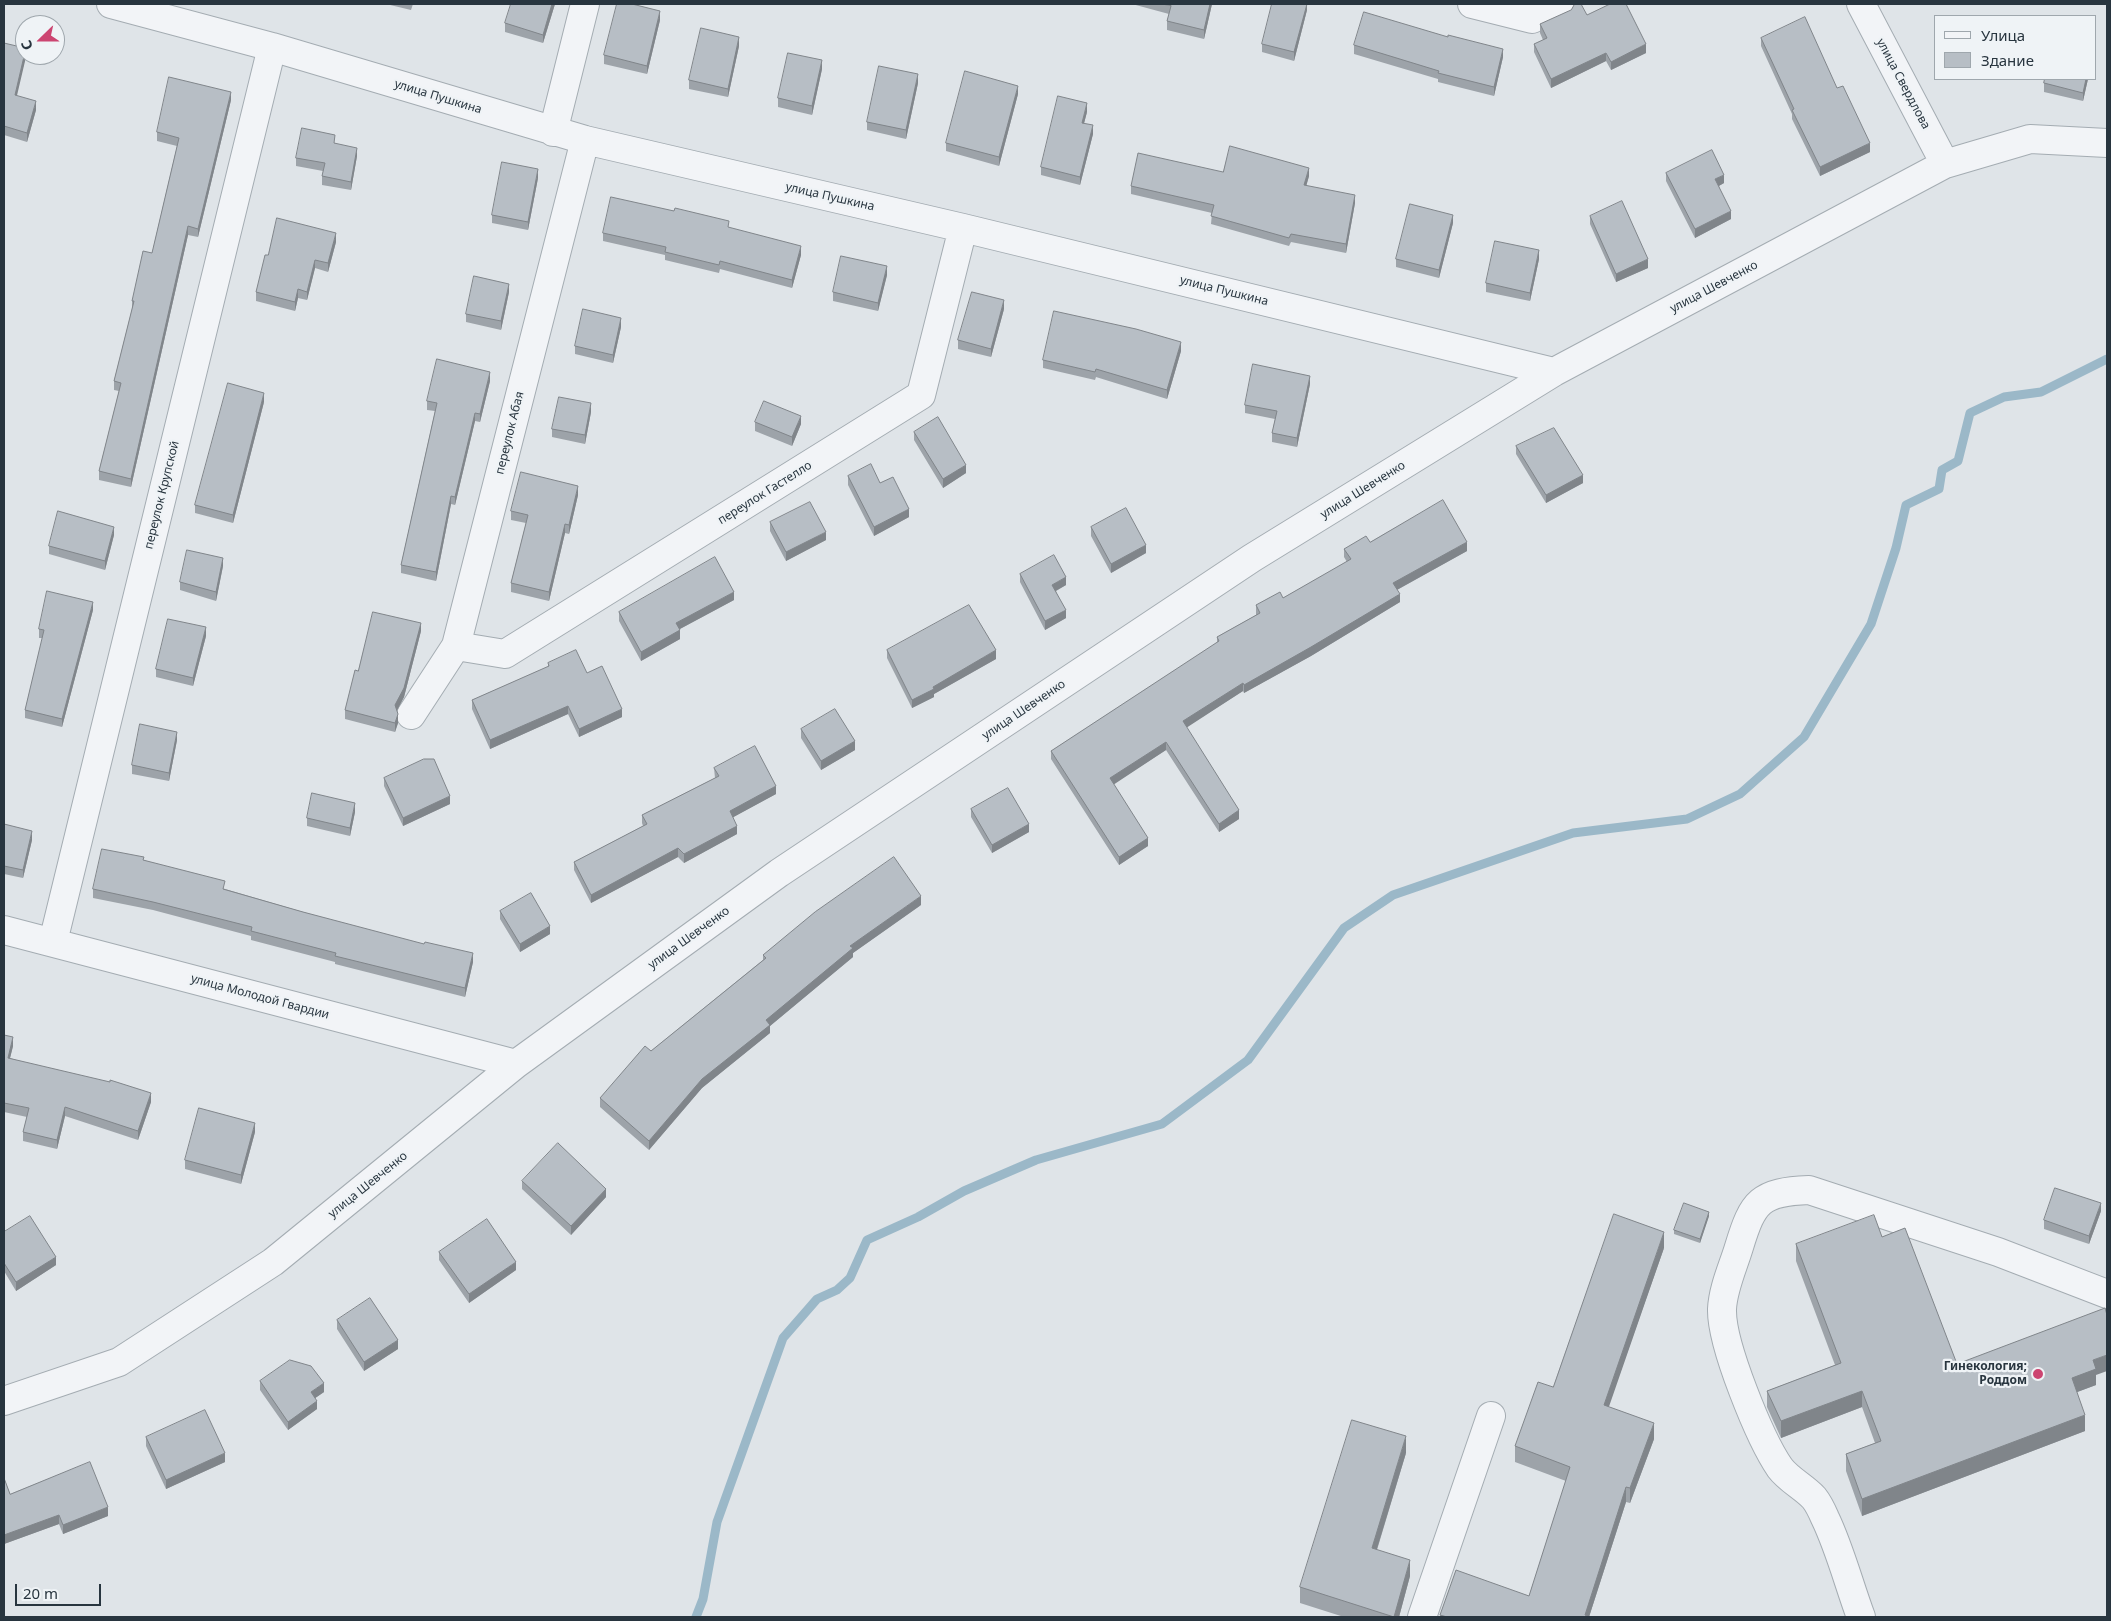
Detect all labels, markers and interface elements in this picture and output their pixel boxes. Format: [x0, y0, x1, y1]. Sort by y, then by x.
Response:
north arrow [15, 15, 65, 65]
legend [1934, 15, 2096, 80]
text: Улица [1981, 25, 2025, 45]
street label: улица Свердлова [1873, 36, 1933, 132]
text: С [16, 38, 37, 53]
text: Здание [1981, 50, 2034, 70]
street label: улица Пушкина [393, 77, 483, 117]
street label: улица Пушкина [784, 180, 876, 214]
street label: улица Шевченко [1668, 258, 1760, 316]
street label: улица Пушкина [1178, 273, 1270, 309]
street label: переулок Абая [493, 390, 527, 476]
street label: переулок Крупской [142, 439, 182, 551]
street label: переулок Гастелло [715, 458, 815, 528]
street label: улица Шевченко [1318, 458, 1408, 522]
street label: улица Шевченко [980, 677, 1068, 743]
street label: улица Шевченко [645, 904, 733, 972]
street label: улица Молодой Гвардии [189, 972, 331, 1022]
street label: улица Шевченко [326, 1149, 410, 1221]
place label: Гинекология; Роддом [1944, 1360, 2027, 1388]
marker: Гинекология; Роддом [2031, 1367, 2045, 1381]
scale bar [18, 1574, 104, 1606]
text: 20 m [23, 1583, 58, 1603]

